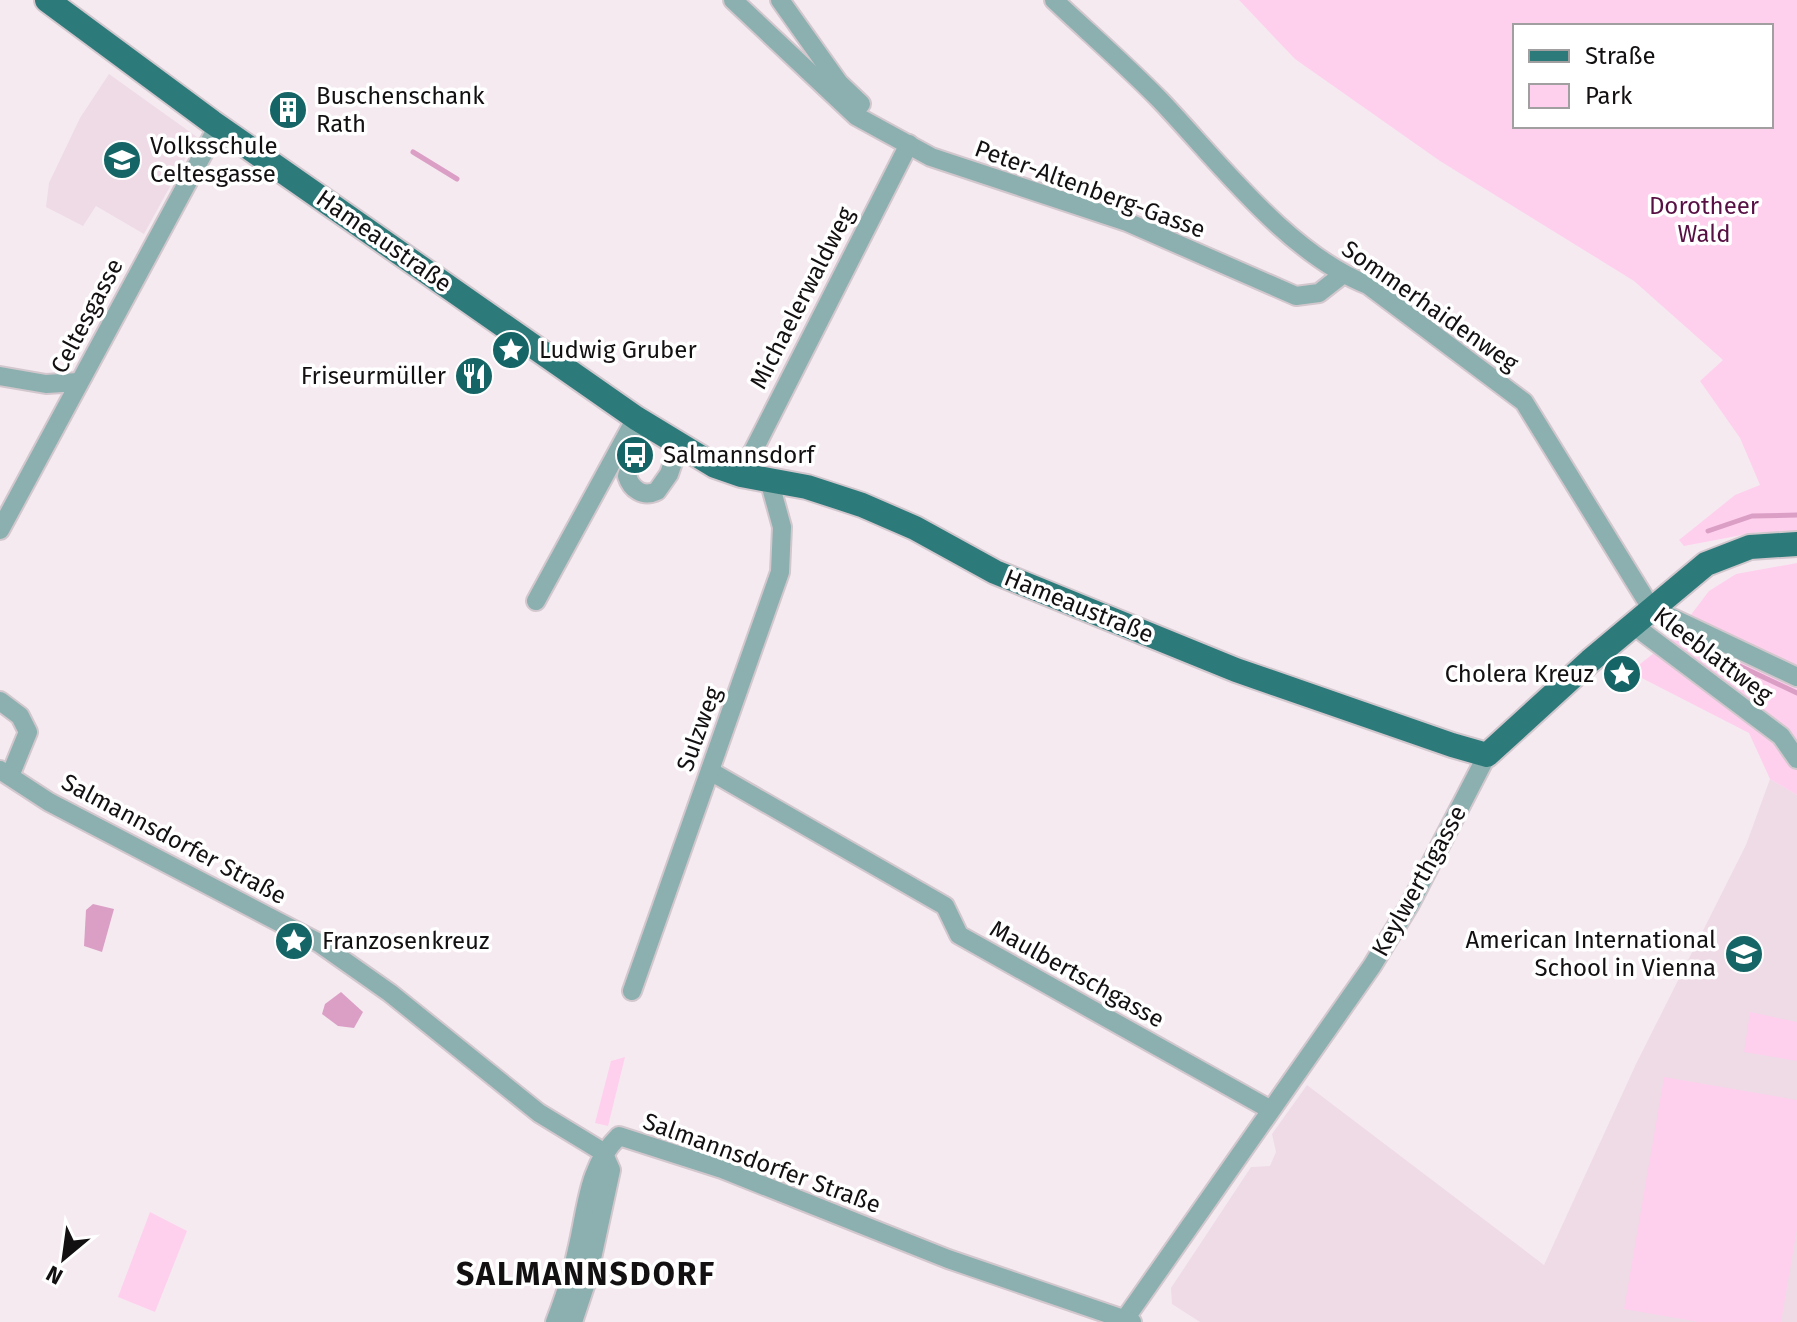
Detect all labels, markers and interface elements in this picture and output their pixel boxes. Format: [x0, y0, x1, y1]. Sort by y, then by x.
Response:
legend [1513, 24, 1773, 128]
text: Straße [1585, 42, 1656, 70]
place label: Buschenschank Rath [316, 82, 485, 138]
text: Park [1585, 82, 1633, 110]
building icon: Buschenschank Rath [267, 89, 309, 131]
place label: Volksschule Celtesgasse [150, 132, 278, 188]
street label: Peter-Altenberg-Gasse [971, 134, 1209, 244]
school or university icon: Volksschule Celtesgasse [101, 139, 143, 181]
street label: Hameaustraße [311, 184, 457, 298]
park label: Dorotheer Wald [1649, 192, 1760, 248]
street label: Michaelerwaldweg [744, 202, 860, 394]
street label: Sommerhaidenweg [1336, 235, 1524, 378]
street label: Celtesgasse [45, 254, 129, 378]
place icon: Ludwig Gruber [490, 329, 532, 371]
place label: Ludwig Gruber [539, 336, 697, 364]
restaurant icon: Friseurmüller [453, 355, 495, 397]
place label: Friseurmüller [301, 362, 447, 390]
bus stop icon: Salmannsdorf [614, 434, 656, 476]
place label: Salmannsdorf [663, 441, 817, 469]
street label: Hameaustraße [1000, 563, 1158, 649]
street label: Kleeblattweg [1648, 601, 1778, 709]
place icon: Cholera Kreuz [1601, 653, 1643, 695]
place label: Cholera Kreuz [1445, 660, 1594, 688]
street label: Sulzweg [671, 683, 727, 775]
street label: Salmannsdorfer Straße [57, 768, 291, 910]
street label: Keylwerthgasse [1366, 801, 1472, 961]
street label: Maulbertschgasse [985, 915, 1169, 1033]
place icon: Franzosenkreuz [273, 920, 315, 962]
place label: American International School in Vienna [1466, 926, 1716, 982]
place label: Franzosenkreuz [322, 927, 490, 955]
school or university icon: American International School in Vienna [1723, 933, 1765, 975]
street label: Salmannsdorfer Straße [639, 1107, 885, 1219]
north arrow [24, 1218, 104, 1298]
district label: SALMANNSDORF [456, 1255, 716, 1293]
text: N [42, 1260, 67, 1290]

